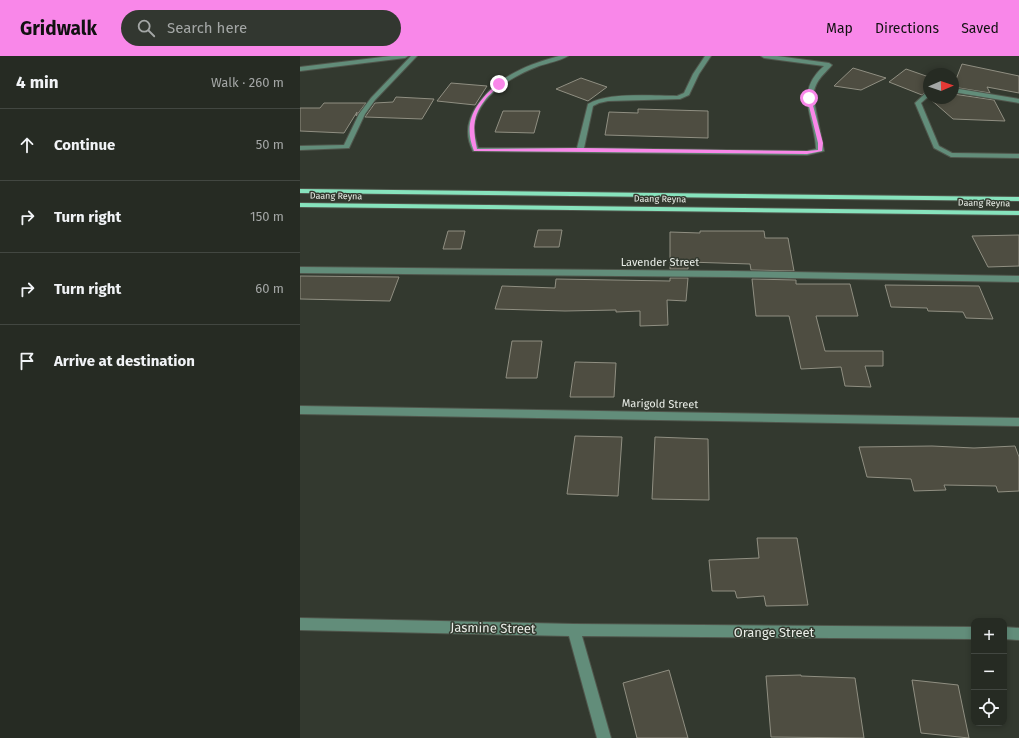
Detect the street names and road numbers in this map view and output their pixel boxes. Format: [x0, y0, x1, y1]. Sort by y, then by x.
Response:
street label: Daang Reyna [310, 191, 362, 201]
street label: Daang Reyna [634, 194, 686, 204]
street label: Daang Reyna [958, 198, 1010, 208]
street label: Lavender Street [621, 256, 699, 269]
street label: Marigold Street [622, 397, 698, 411]
street label: Jasmine Street [450, 620, 536, 636]
street label: Orange Street [734, 625, 815, 640]

